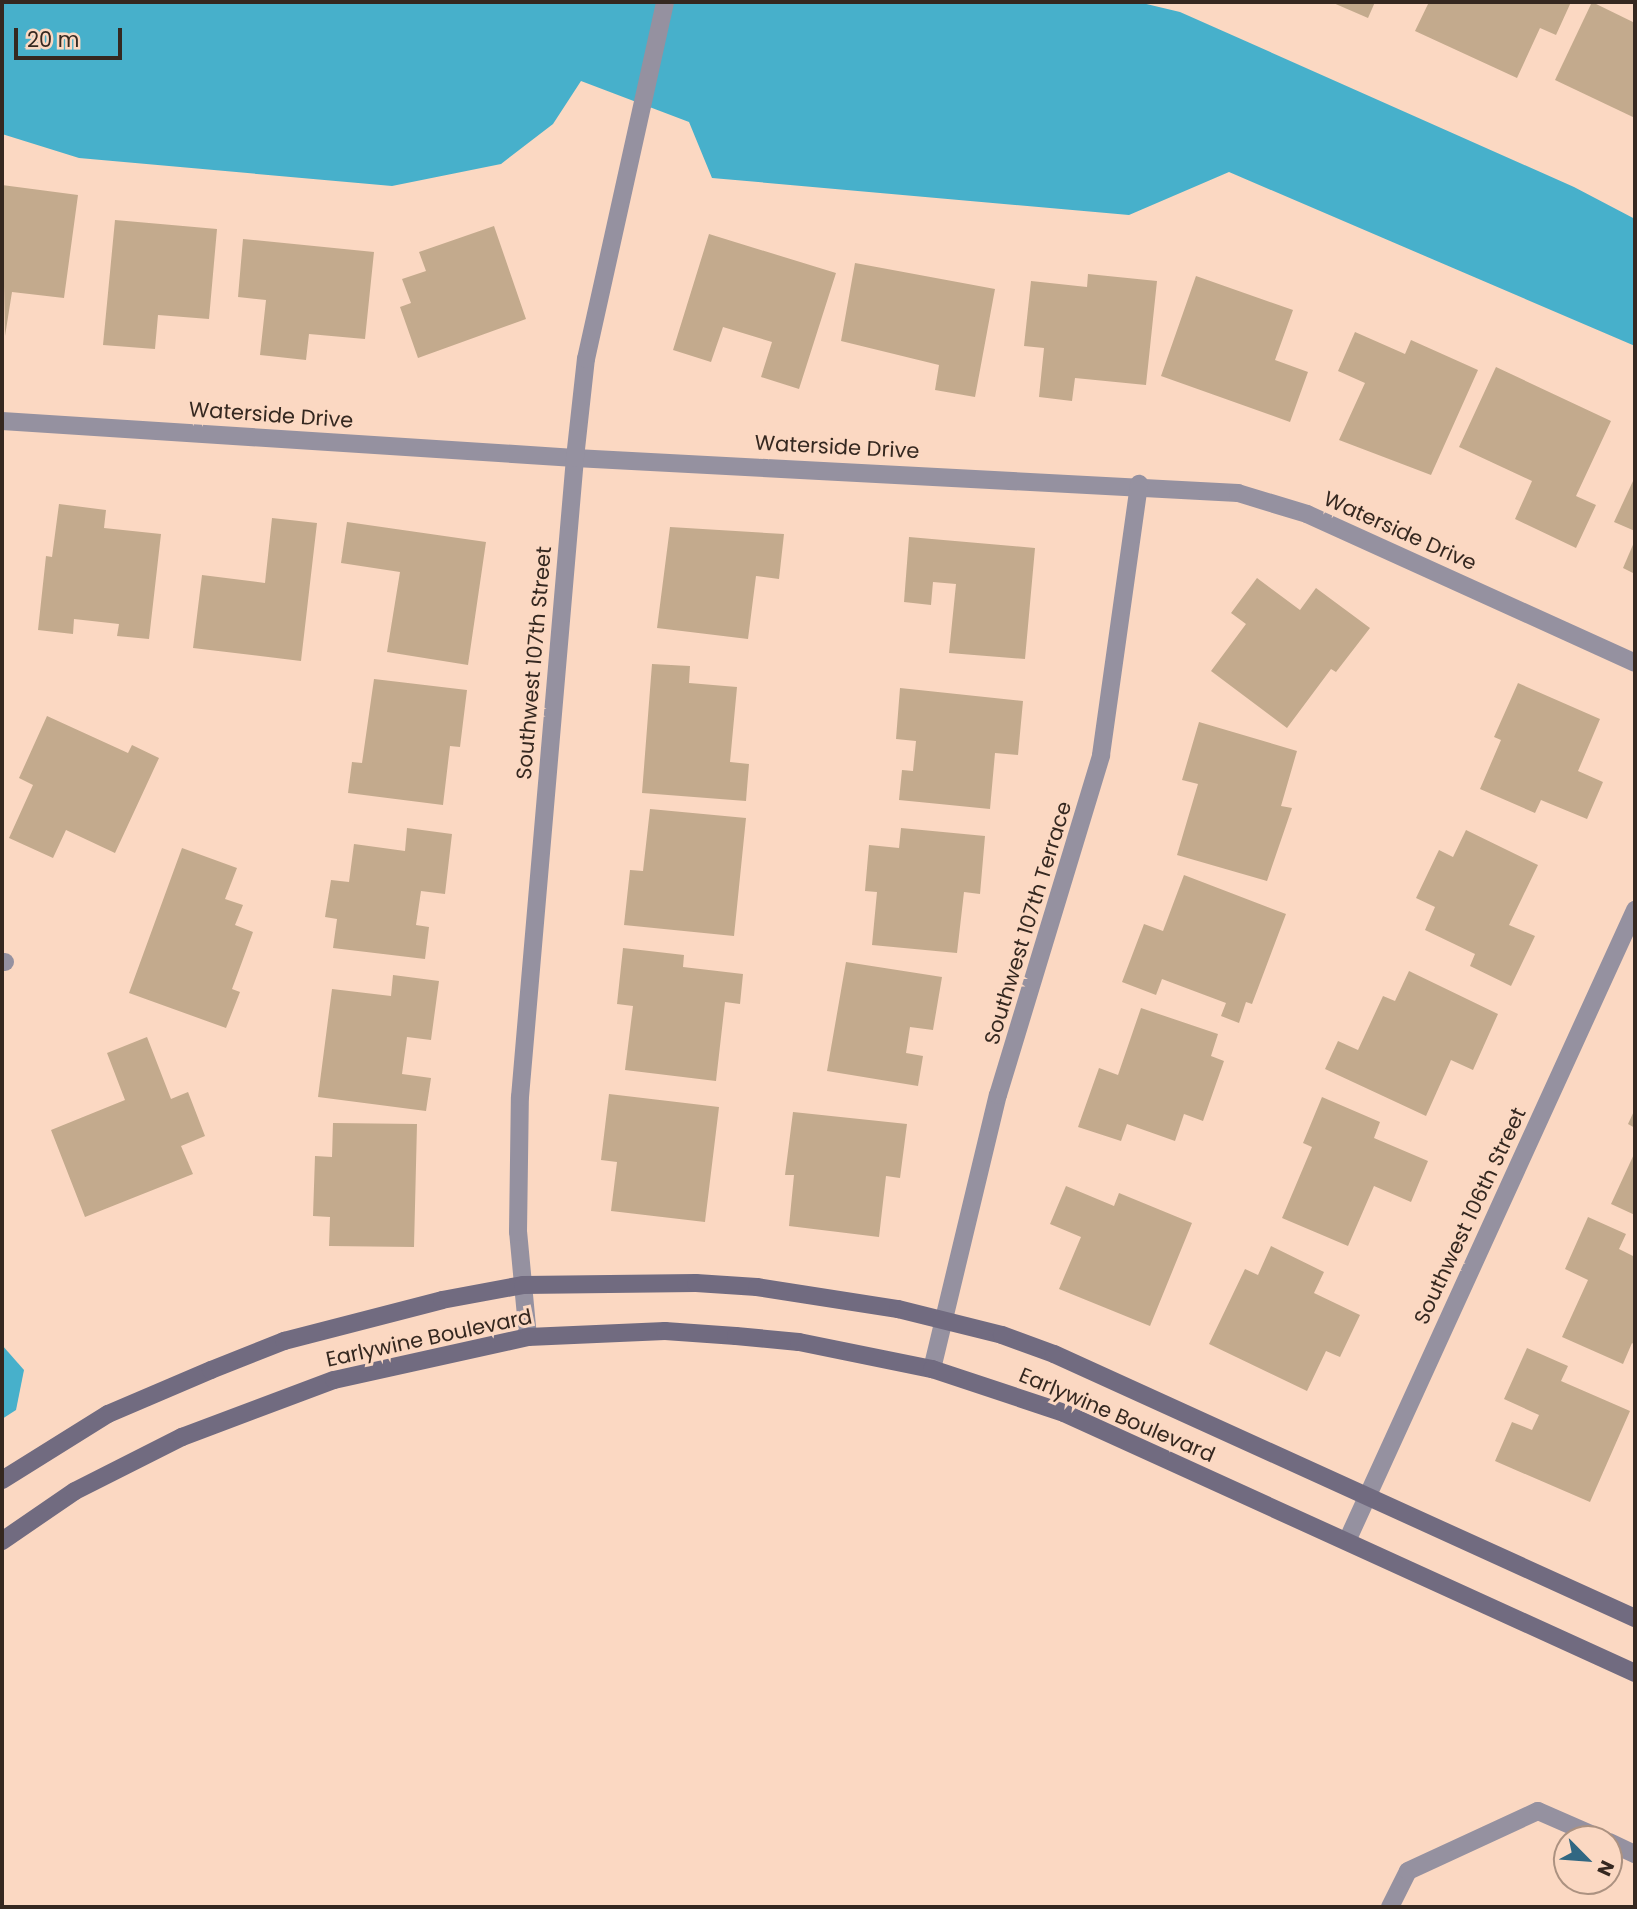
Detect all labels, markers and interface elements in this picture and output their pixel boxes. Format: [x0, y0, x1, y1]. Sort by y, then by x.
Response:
scale bar [18, 14, 126, 58]
text: 20 m [27, 25, 80, 54]
street label: Waterside Drive [188, 397, 354, 433]
street label: Waterside Drive [754, 430, 920, 464]
street label: Waterside Drive [1320, 486, 1480, 576]
street label: Southwest 107th Street [511, 545, 557, 781]
street label: Southwest 107th Terrace [979, 798, 1077, 1048]
street label: Southwest 106th Street [1409, 1104, 1531, 1328]
street label: Earlywine Boulevard [324, 1304, 534, 1372]
street label: Earlywine Boulevard [1015, 1362, 1219, 1468]
north arrow [1553, 1825, 1623, 1895]
text: N [1590, 1856, 1621, 1880]

